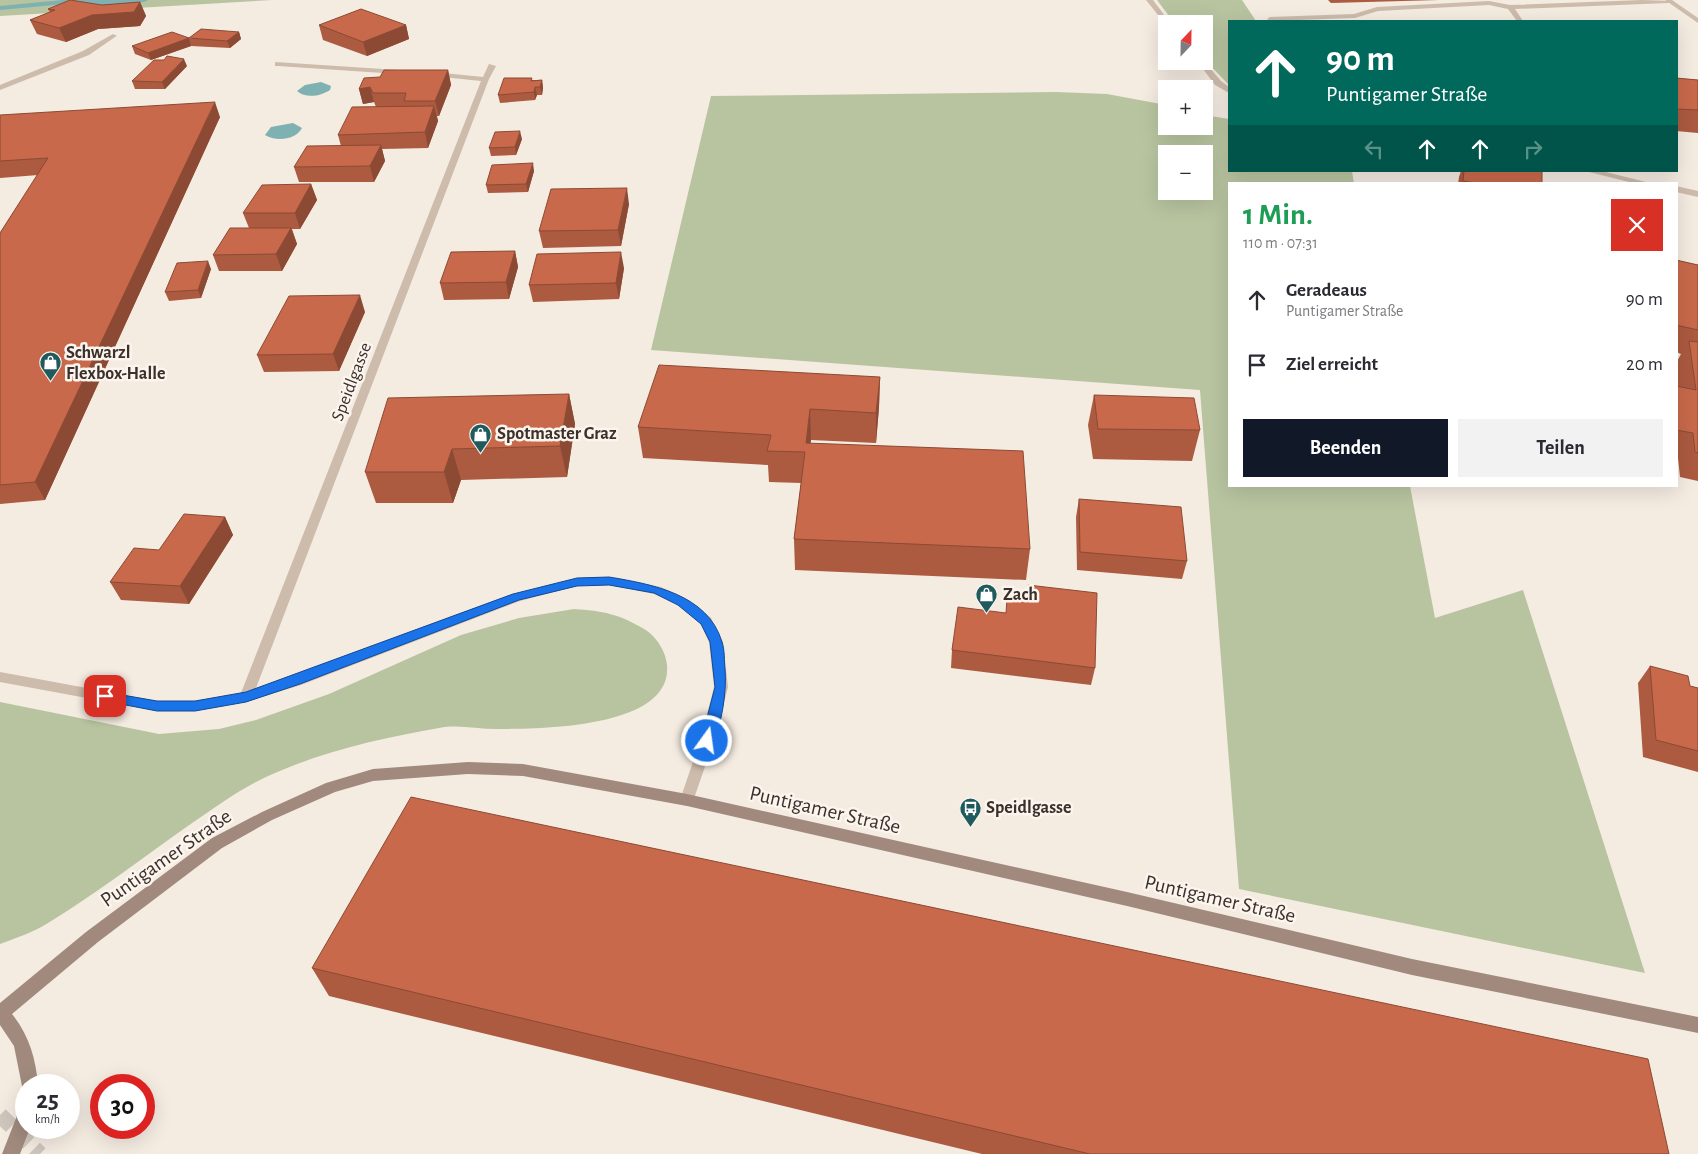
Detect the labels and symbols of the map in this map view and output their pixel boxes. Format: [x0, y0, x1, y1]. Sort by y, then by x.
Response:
north arrow [1158, 15, 1212, 70]
street label: Speidlgasse [329, 340, 375, 424]
place label: Schwarzl Flexbox-Halle [66, 344, 165, 383]
shop icon: Schwarzl Flexbox-Halle [38, 351, 62, 382]
shop icon: Spotmaster Graz [469, 422, 493, 453]
place label: Spotmaster Graz [497, 425, 617, 443]
shop icon: Zach [975, 583, 999, 614]
place label: Zach [1003, 586, 1038, 604]
pin [84, 675, 126, 717]
position arrow [680, 714, 732, 766]
street label: Puntigamer Straße [748, 782, 902, 838]
bus stop icon: Speidlgasse [958, 796, 982, 827]
place label: Speidlgasse [986, 799, 1071, 817]
street label: Puntigamer Straße [97, 805, 235, 911]
street label: Puntigamer Straße [1143, 871, 1297, 927]
speed limit sign: 30 [90, 1074, 155, 1139]

